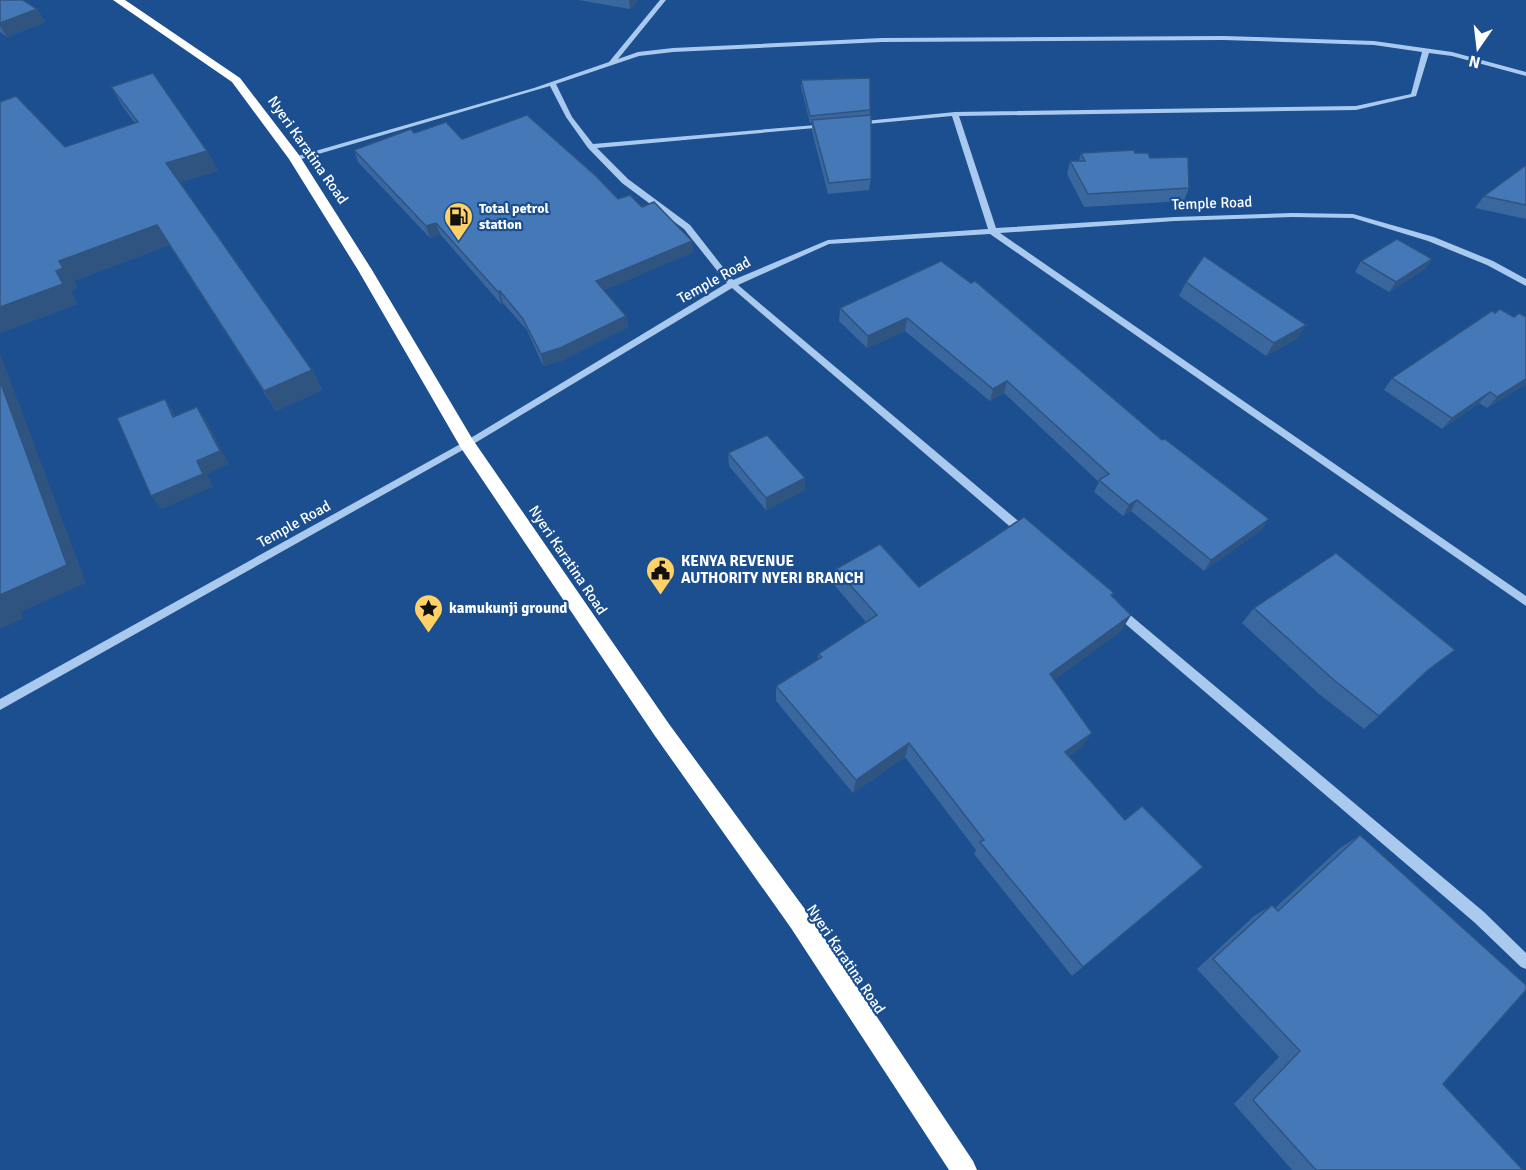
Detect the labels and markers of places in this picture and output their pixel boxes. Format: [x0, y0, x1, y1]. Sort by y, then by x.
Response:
fuel station icon: Total petrol station [442, 200, 474, 242]
place label: Total petrol station [479, 200, 549, 233]
place label: KENYA REVENUE AUTHORITY NYERI BRANCH [681, 552, 864, 587]
public building icon: KENYA REVENUE AUTHORITY NYERI BRANCH [644, 554, 676, 596]
place icon: kamukunji ground [412, 592, 444, 634]
place label: kamukunji ground [449, 599, 567, 617]

